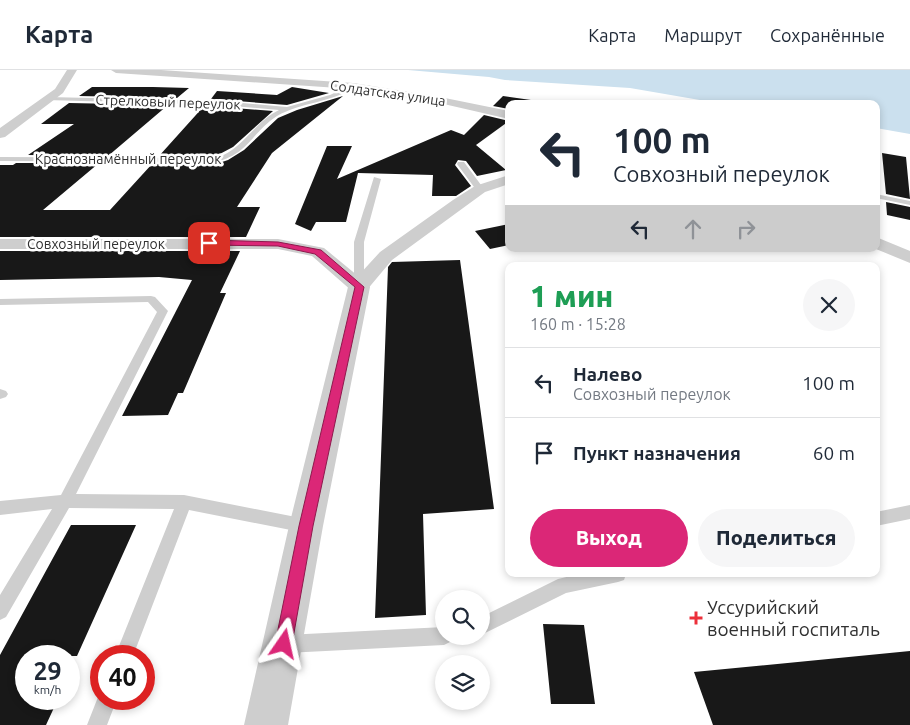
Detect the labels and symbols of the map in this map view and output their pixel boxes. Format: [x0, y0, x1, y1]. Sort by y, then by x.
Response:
street label: Солдатская улица [329, 77, 447, 109]
street label: Стрелковый переулок [95, 91, 241, 113]
street label: Краснознамённый переулок [35, 151, 221, 167]
pin [188, 222, 230, 264]
street label: Совхозный переулок [27, 236, 165, 252]
place label: Уссурийский военный госпиталь [707, 596, 880, 640]
marker: Уссурийский военный госпиталь [689, 611, 703, 625]
position arrow [257, 617, 309, 669]
speed limit sign: 40 [90, 645, 155, 710]

